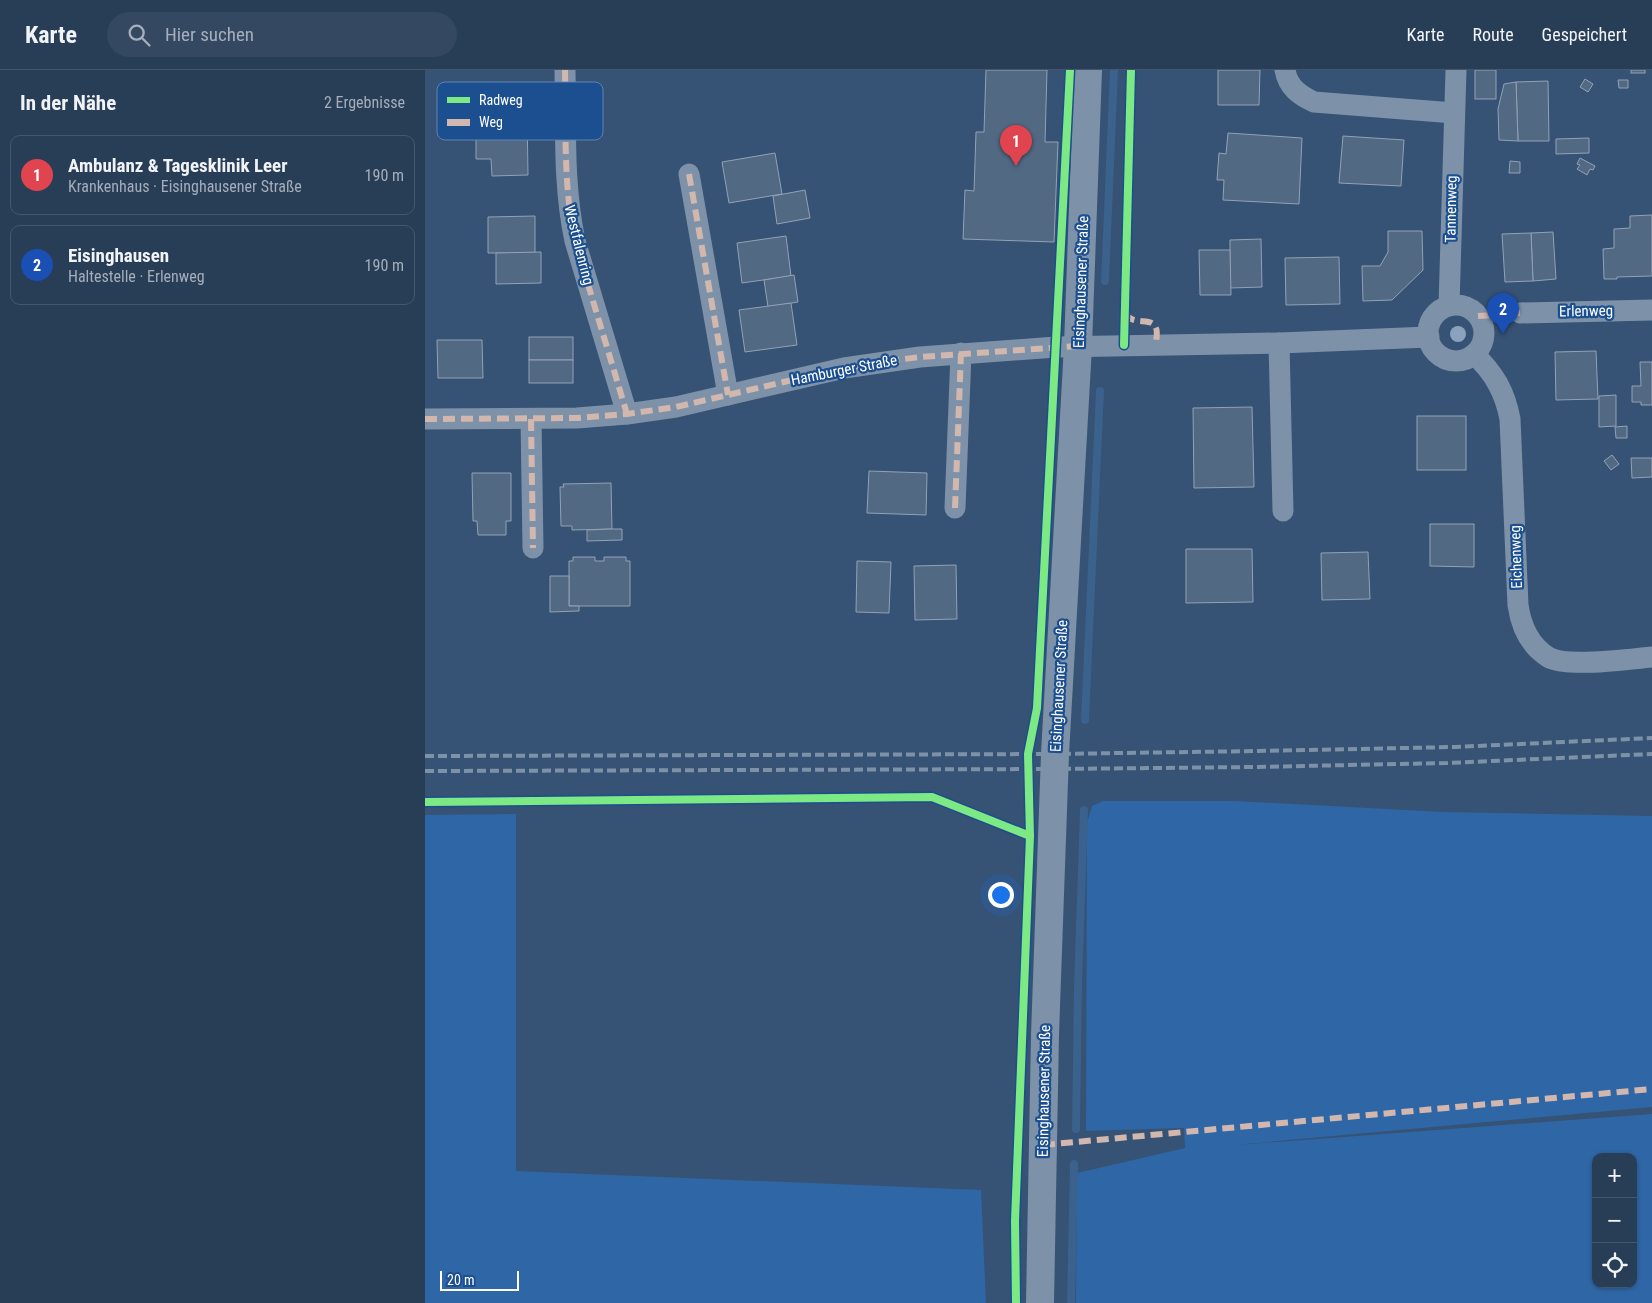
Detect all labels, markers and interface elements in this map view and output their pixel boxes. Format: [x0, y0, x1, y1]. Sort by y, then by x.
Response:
search box [107, 12, 457, 57]
text: Karte [25, 21, 77, 49]
icon: search [125, 21, 153, 49]
text: Hier suchen [165, 23, 254, 46]
text: Karte [1406, 24, 1445, 45]
text: Route [1473, 24, 1514, 45]
text: Gespeichert [1542, 24, 1627, 45]
legend [437, 82, 603, 140]
text: In der Nähe [20, 91, 116, 115]
text: Radweg [479, 92, 523, 108]
text: 2 Ergebnisse [324, 93, 405, 112]
text: Weg [479, 114, 503, 130]
pin: 1 [1000, 125, 1032, 166]
text: Ambulanz & Tagesklinik Leer [68, 154, 287, 177]
text: 1 [33, 166, 41, 185]
text: 190 m [365, 166, 404, 185]
street label: Tannenweg [1441, 175, 1461, 243]
text: Krankenhaus · Eisinghausener Straße [68, 177, 302, 196]
street label: Westfalenring [560, 203, 598, 287]
street label: Eisinghausener Straße [1070, 216, 1092, 348]
text: Eisinghausen [68, 244, 169, 267]
text: 2 [33, 256, 41, 275]
text: 190 m [365, 256, 404, 275]
text: Haltestelle · Erlenweg [68, 267, 205, 286]
pin: 2 [1487, 293, 1519, 334]
street label: Erlenweg [1559, 302, 1613, 320]
street label: Hamburger Straße [789, 351, 899, 389]
street label: Eichenweg [1506, 525, 1526, 589]
street label: Eisinghausener Straße [1047, 619, 1071, 753]
your location [988, 882, 1014, 908]
street label: Eisinghausener Straße [1034, 1025, 1054, 1157]
map controls [1592, 1153, 1637, 1288]
button: + [1592, 1153, 1637, 1198]
button: − [1592, 1198, 1637, 1243]
button: locate [1592, 1243, 1637, 1288]
scale bar [440, 1268, 519, 1291]
text: 20 m [447, 1272, 475, 1288]

